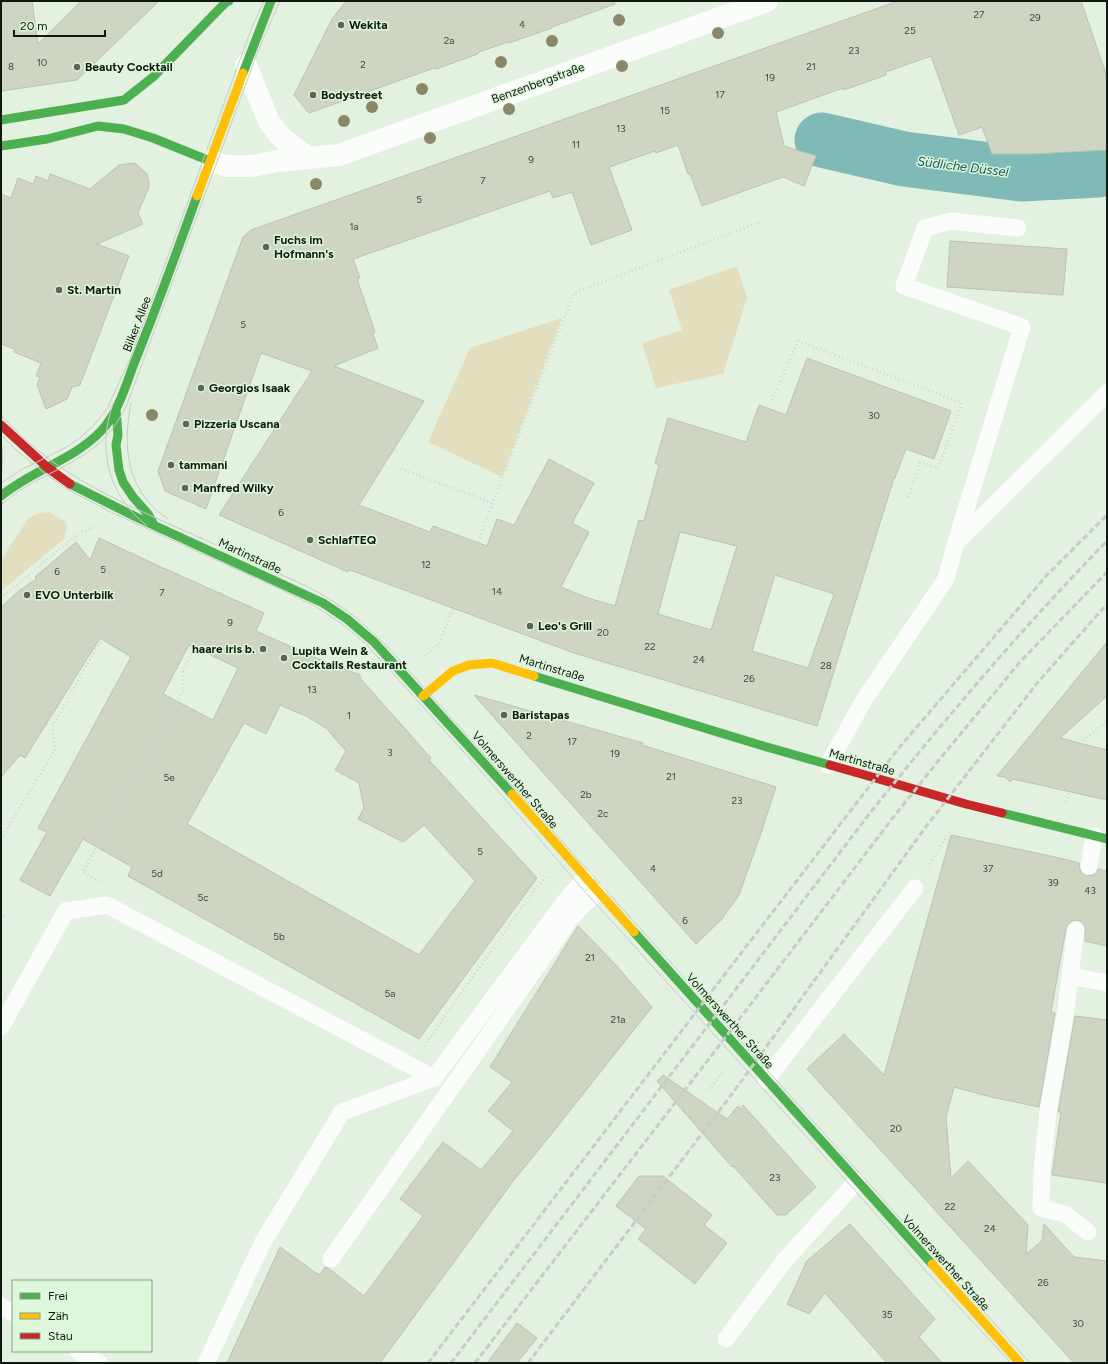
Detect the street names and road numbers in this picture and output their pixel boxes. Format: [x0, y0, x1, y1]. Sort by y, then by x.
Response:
street label: Benzenbergstraße [490, 60, 587, 106]
street label: Bilker Allee [120, 294, 154, 354]
street label: Martinstraße [216, 535, 284, 577]
street label: Martinstraße [517, 651, 587, 685]
street label: Volmerswerther Straße [469, 729, 561, 832]
street label: Martinstraße [827, 746, 897, 778]
street label: Volmerswerther Straße [683, 970, 777, 1072]
street label: Volmerswerther Straße [899, 1212, 993, 1314]

